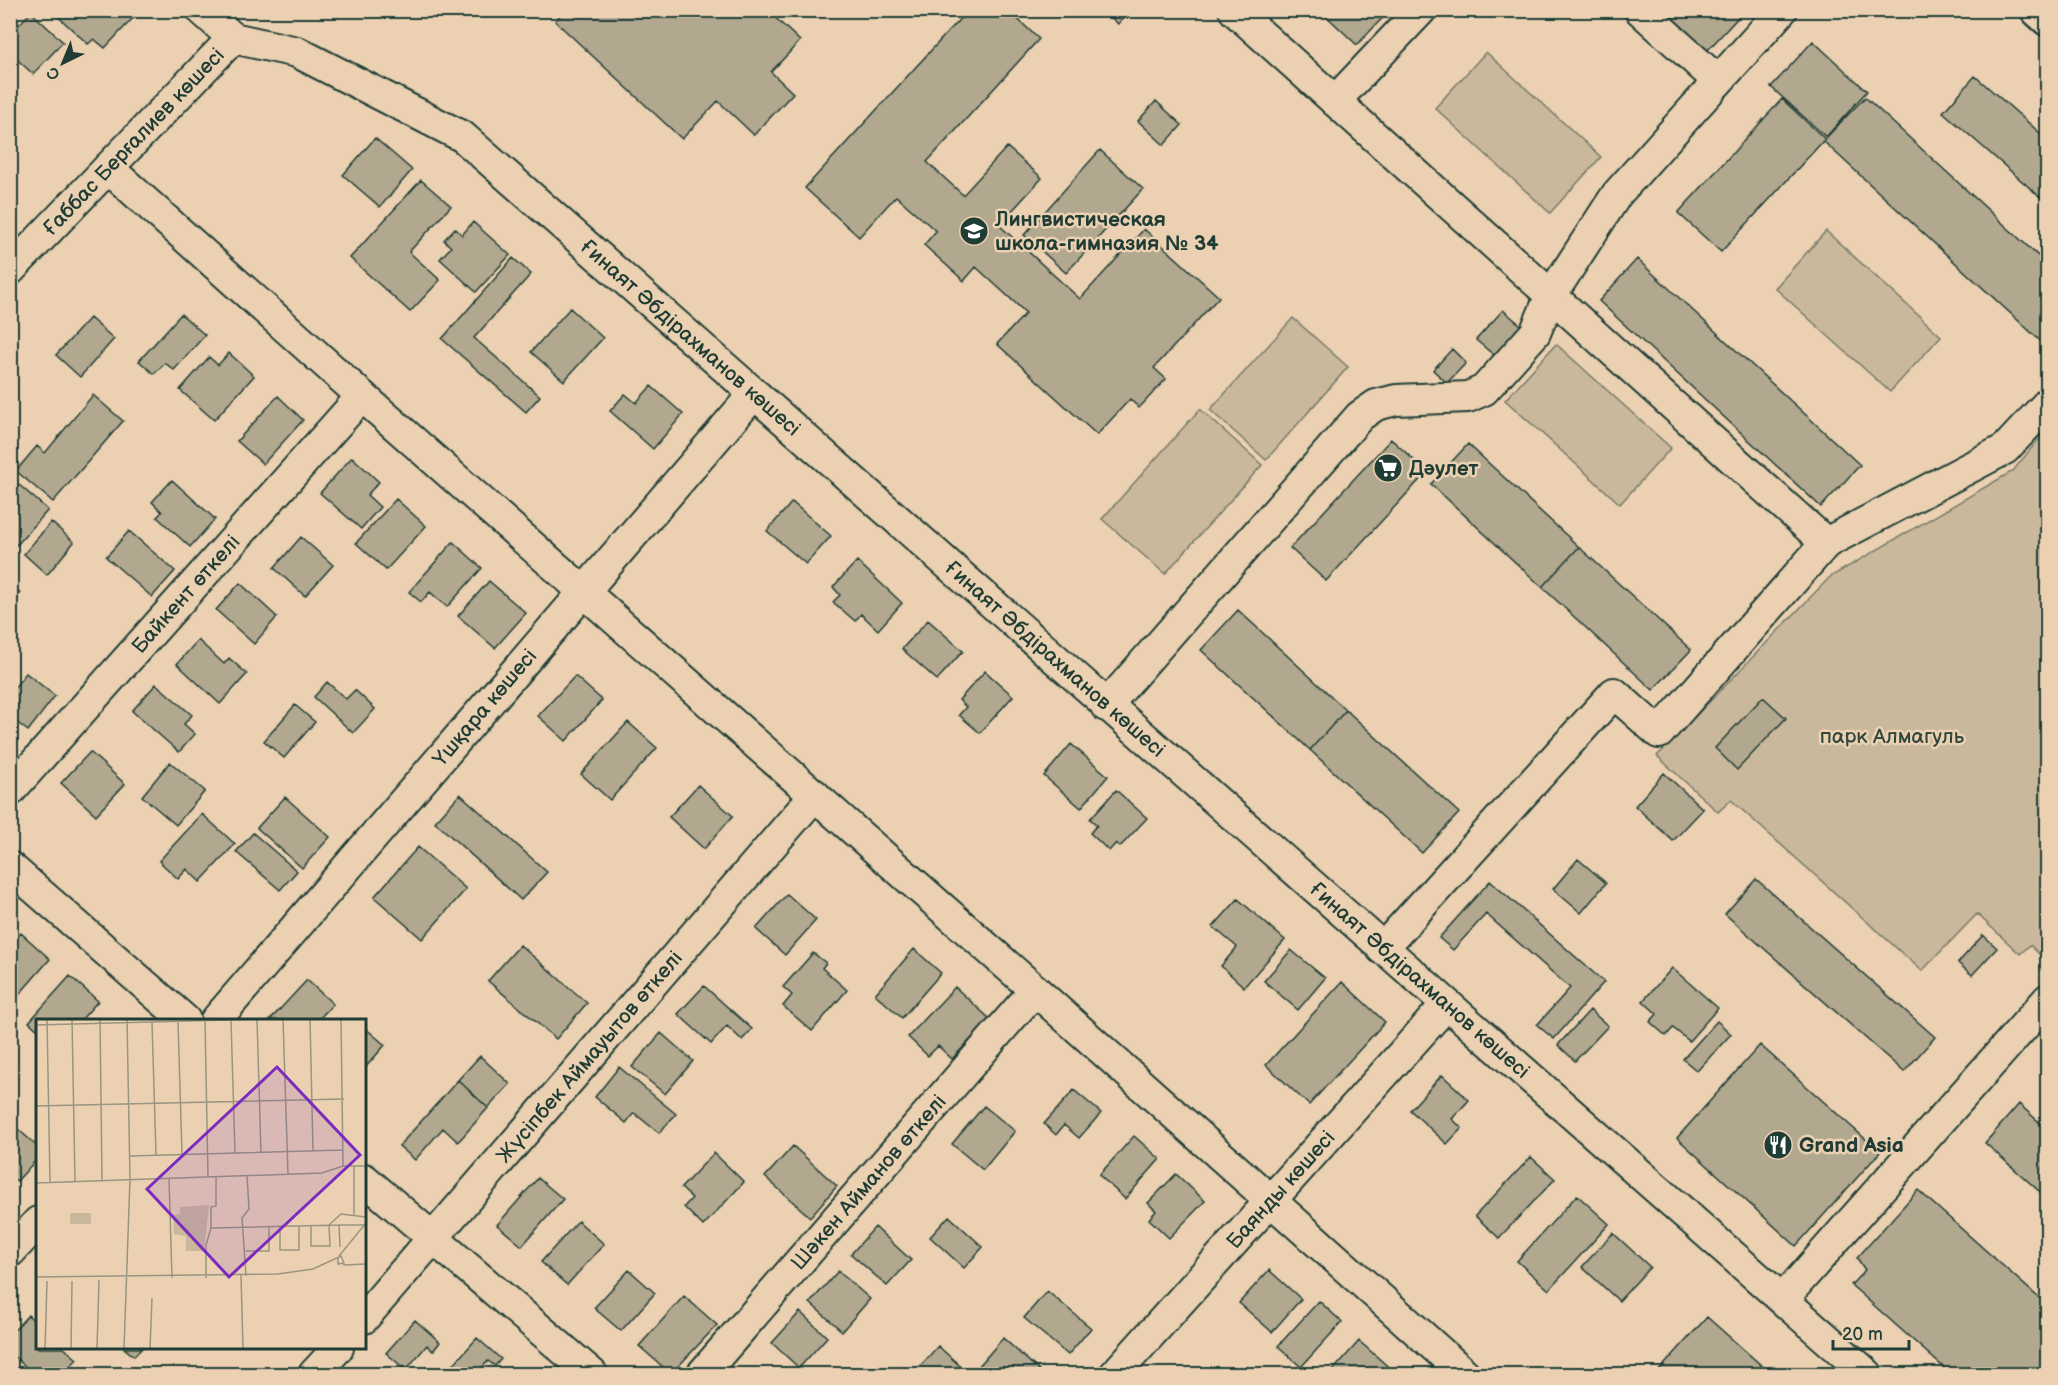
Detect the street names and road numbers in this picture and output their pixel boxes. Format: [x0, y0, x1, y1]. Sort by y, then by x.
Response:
street label: Ғаббас Берғалиев көшесі [38, 43, 230, 241]
street label: Ғинаят Әбдірахманов көшесі [575, 234, 805, 441]
street label: Байкент өткелі [127, 530, 245, 659]
street label: Ғинаят Әбдірахманов көшесі [940, 555, 1170, 763]
street label: Үшқара көшесі [428, 644, 542, 772]
street label: Ғинаят Әбдірахманов көшесі [1304, 877, 1535, 1084]
street label: Жүсіпбек Аймауытов өткелі [491, 946, 688, 1168]
street label: Шәкен Айманов өткелі [786, 1090, 952, 1275]
street label: Баянды көшесі [1222, 1126, 1340, 1254]

